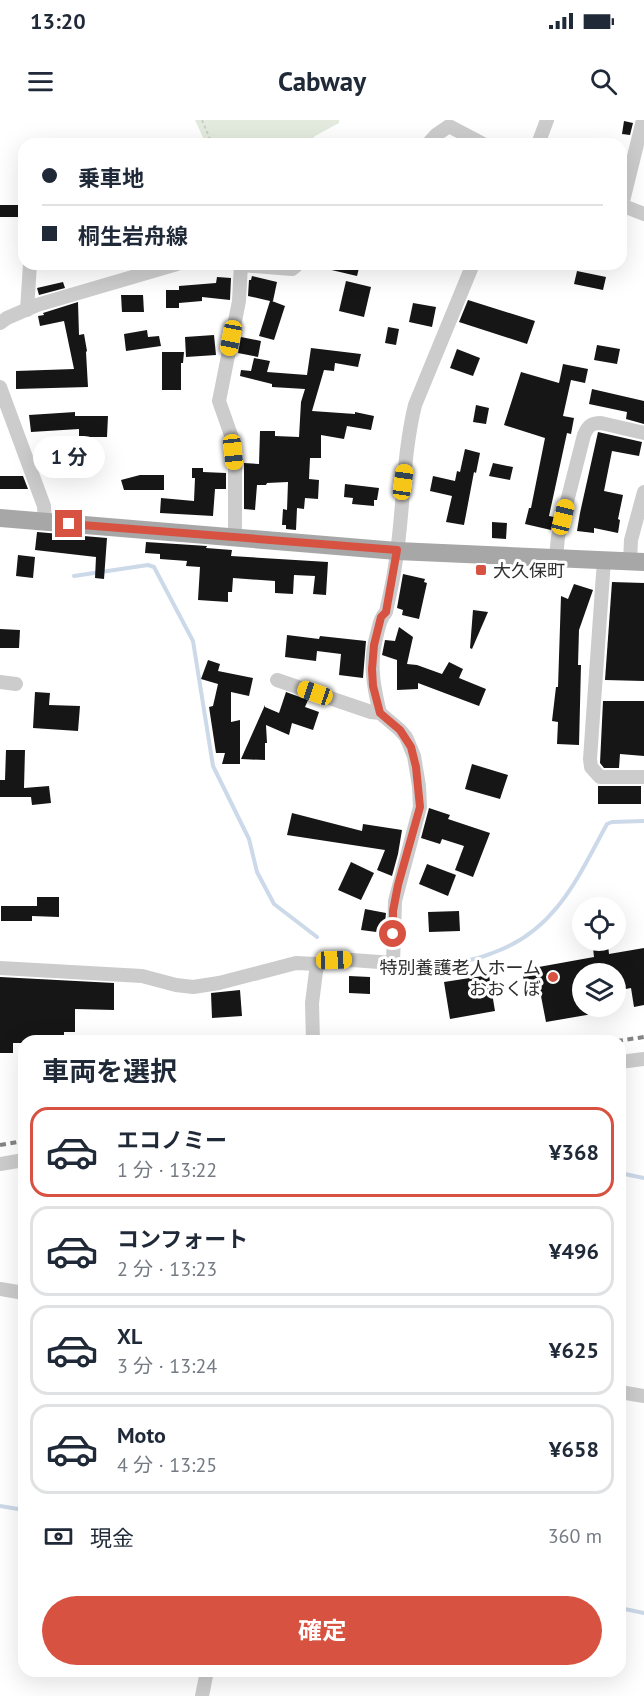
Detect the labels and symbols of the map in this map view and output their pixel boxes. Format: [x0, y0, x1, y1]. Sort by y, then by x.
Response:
car [219, 319, 243, 357]
car [222, 433, 244, 471]
callout: 1 分 [33, 437, 105, 479]
car [392, 463, 414, 501]
car [550, 497, 576, 537]
route end [55, 510, 82, 537]
place label: 大久保町 [493, 559, 565, 582]
marker: 大久保町 [474, 563, 488, 577]
car [295, 679, 335, 707]
route start [379, 920, 406, 947]
car [316, 950, 352, 970]
place label: 特別養護老人ホーム おおくぼ [380, 956, 541, 1000]
marker: 特別養護老人ホーム おおくぼ [546, 970, 560, 984]

